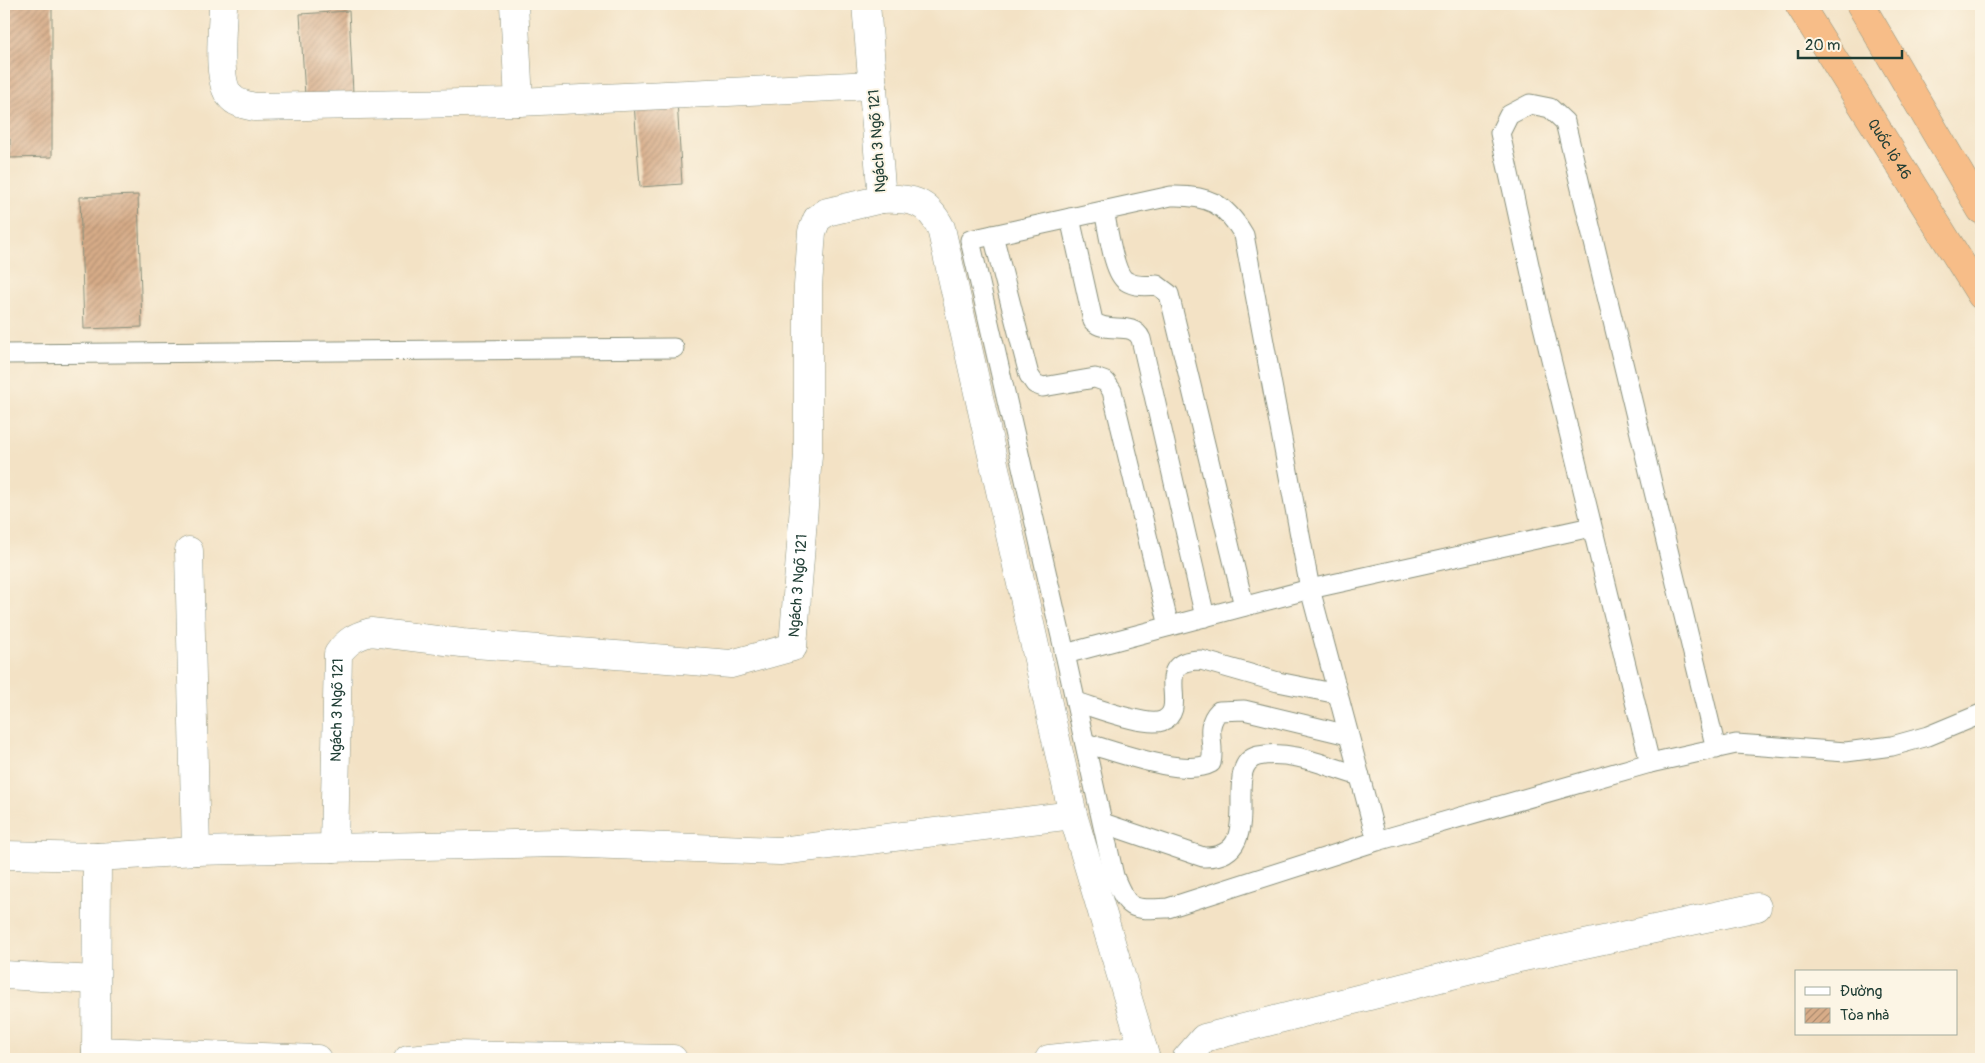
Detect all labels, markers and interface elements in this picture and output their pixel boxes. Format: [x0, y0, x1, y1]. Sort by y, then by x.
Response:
scale bar [1798, 28, 1901, 60]
text: 20 m [1805, 36, 1840, 55]
street label: Ngách 3 Ngõ 121 [864, 89, 891, 193]
street label: Quốc lộ 46 [1863, 115, 1915, 183]
street label: Ngách 3 Ngõ 121 [785, 533, 812, 638]
street label: Ngách 3 Ngõ 121 [327, 658, 348, 762]
legend [1795, 970, 1958, 1036]
text: Đường [1840, 982, 1882, 1001]
text: Tòa nhà [1840, 1006, 1889, 1025]

